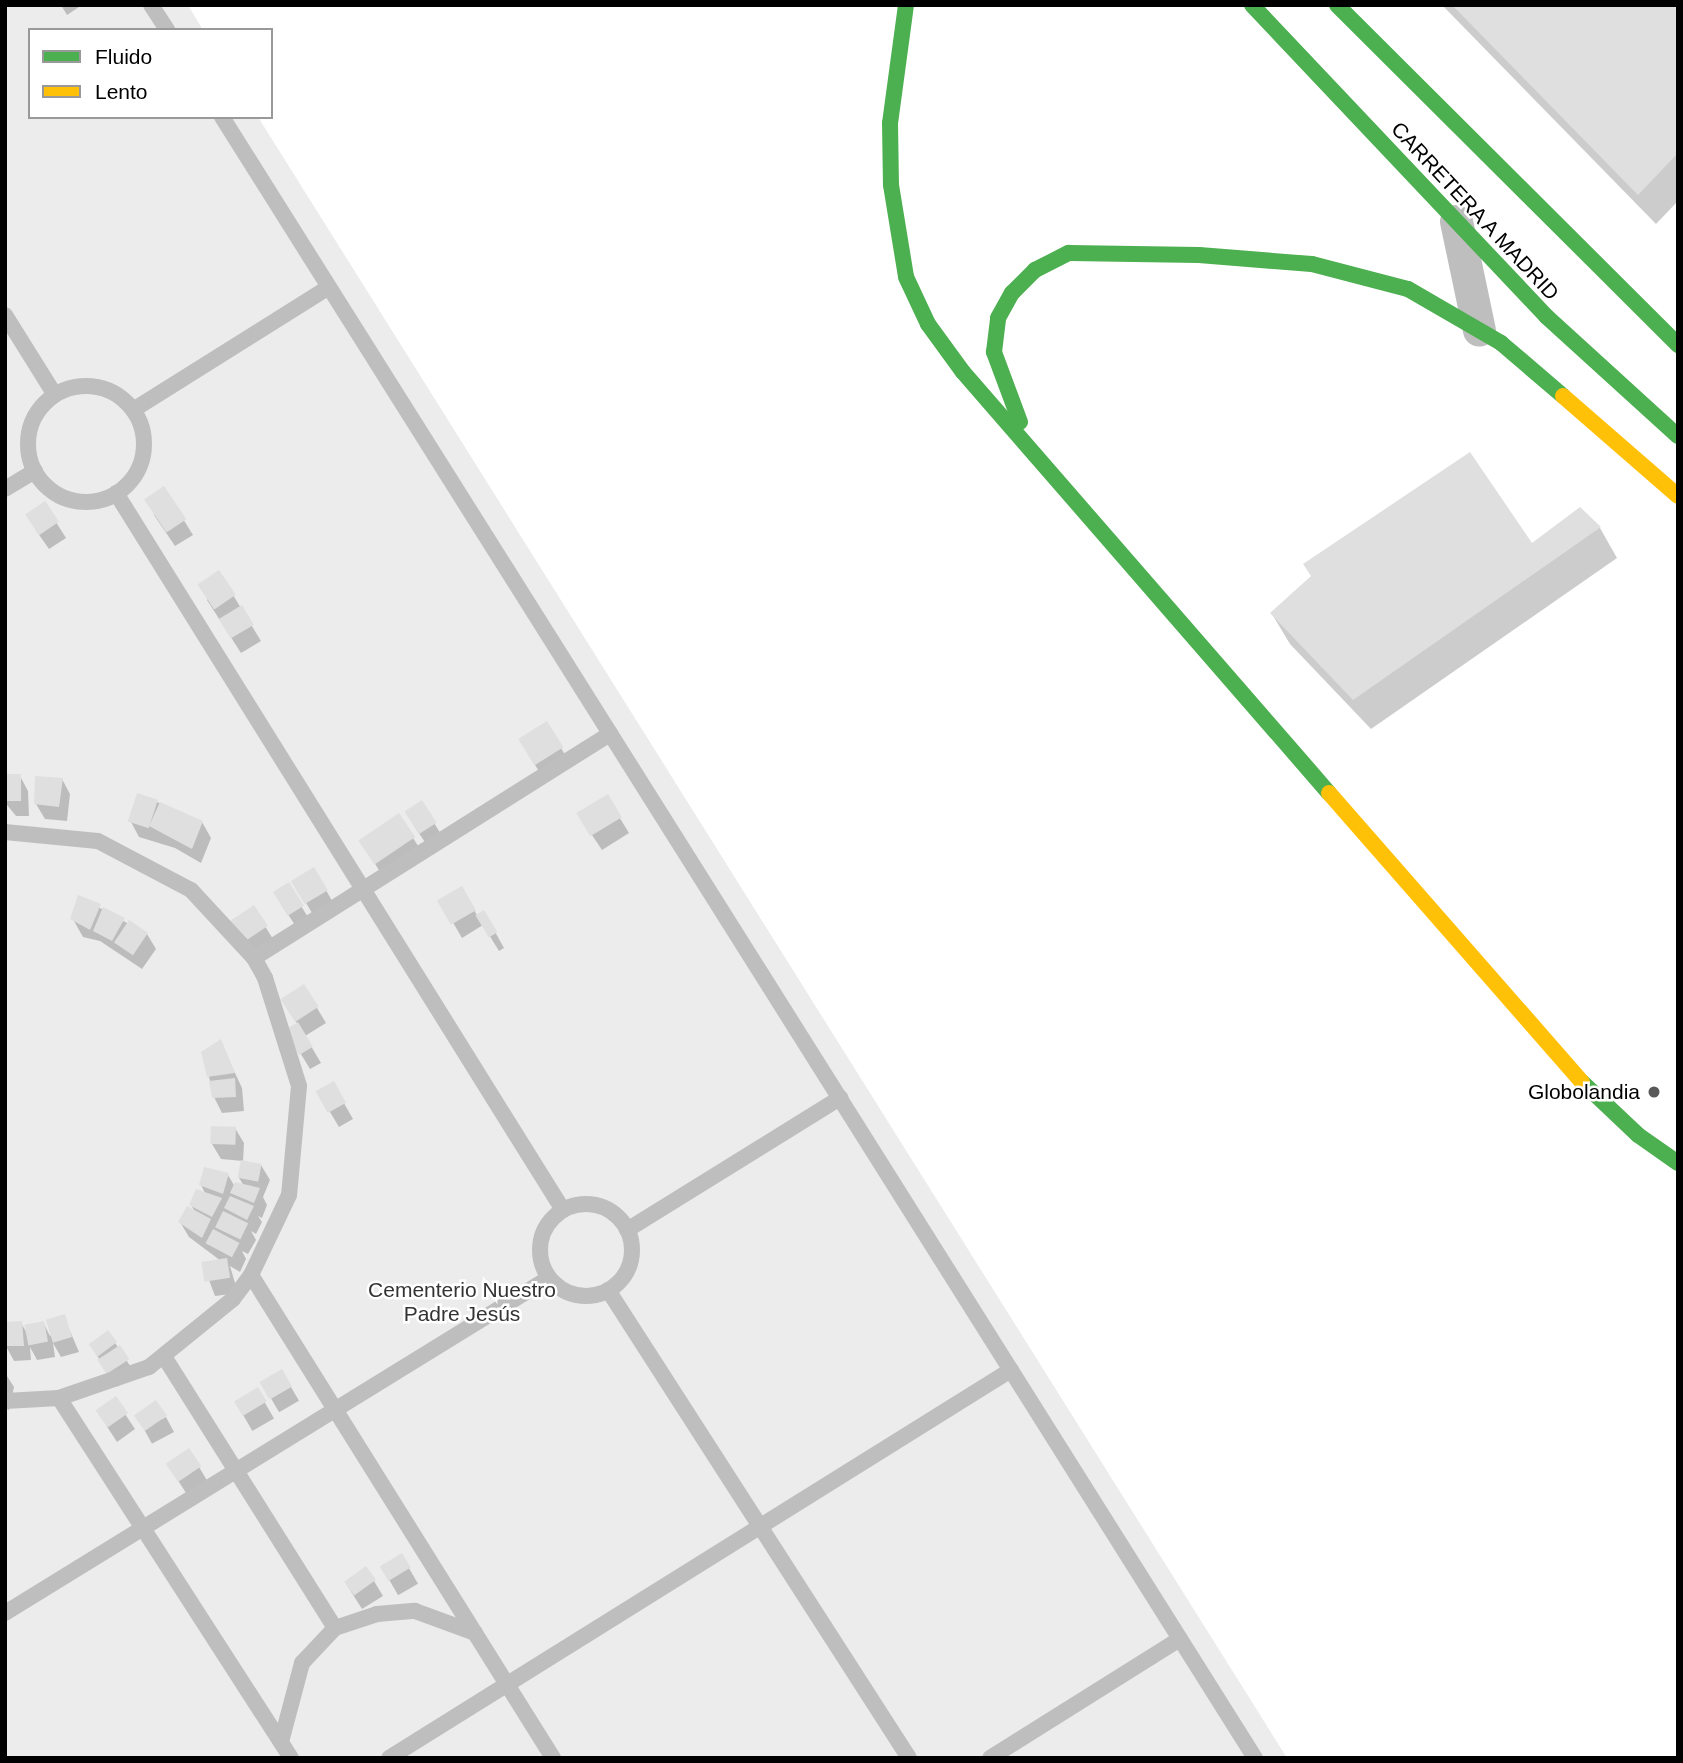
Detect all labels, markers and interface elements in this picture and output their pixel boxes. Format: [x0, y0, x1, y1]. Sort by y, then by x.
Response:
legend [28, 28, 273, 119]
text: Fluido [95, 45, 152, 68]
text: Lento [95, 80, 148, 103]
street label: CARRETERA A MADRID [1385, 115, 1565, 307]
place label: Globolandia [1528, 1079, 1640, 1105]
marker: Globolandia [1646, 1084, 1662, 1100]
park label: Cementerio Nuestro Padre Jesús [368, 1277, 556, 1327]

